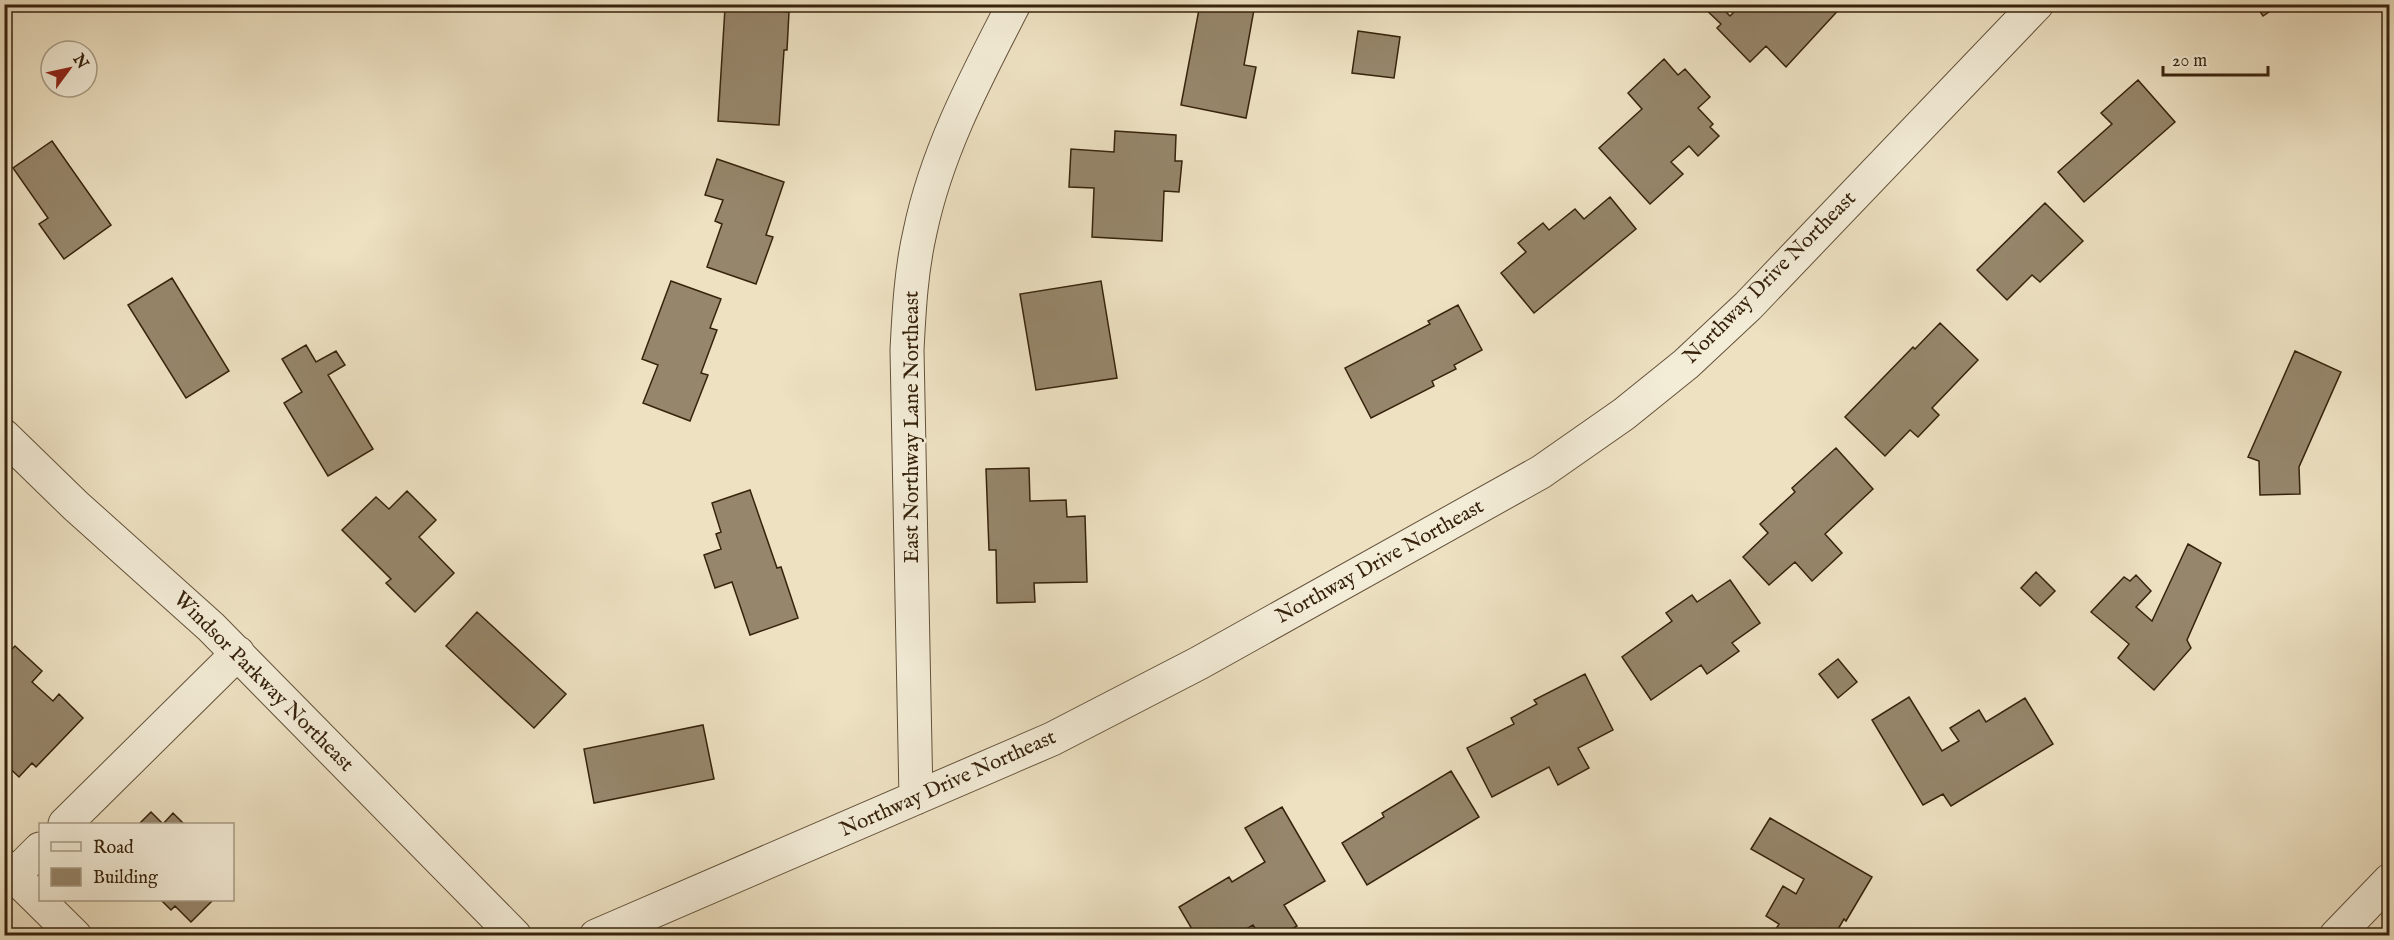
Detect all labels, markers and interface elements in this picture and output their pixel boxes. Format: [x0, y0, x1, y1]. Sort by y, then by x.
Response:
north arrow [39, 39, 99, 99]
scale bar [2163, 39, 2268, 77]
text: N [67, 50, 92, 73]
text: 20 m [2172, 50, 2207, 73]
street label: Northway Drive Northeast [1678, 186, 1862, 370]
street label: East Northway Lane Northeast [899, 291, 926, 563]
street label: Northway Drive Northeast [1271, 494, 1489, 630]
street label: Windsor Parkway Northeast [167, 586, 359, 778]
street label: Northway Drive Northeast [836, 724, 1060, 844]
legend [39, 823, 234, 901]
text: Road [93, 837, 134, 860]
text: Building [93, 867, 158, 890]

